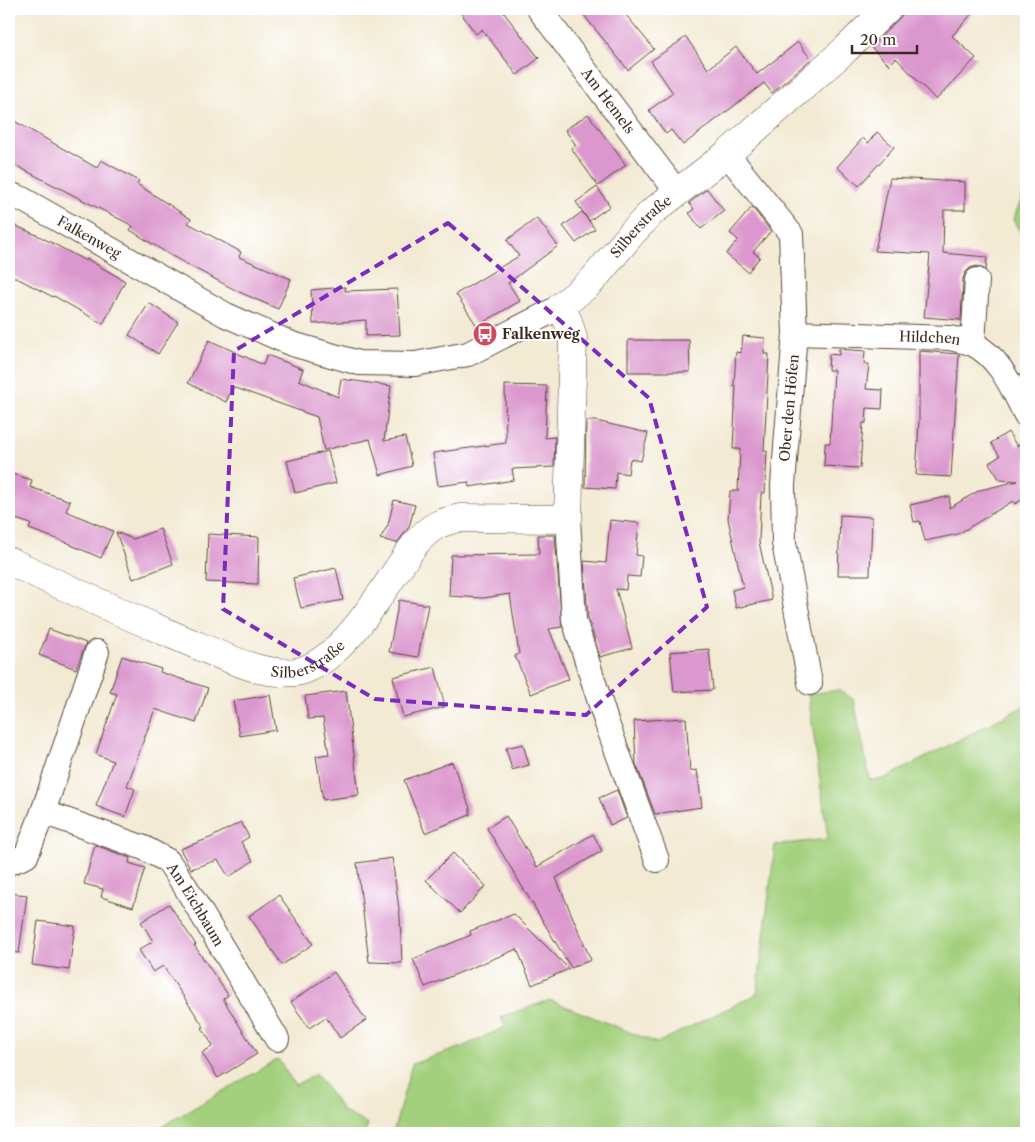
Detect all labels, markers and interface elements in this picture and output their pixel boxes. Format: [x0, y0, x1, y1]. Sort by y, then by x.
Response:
scale bar [852, 22, 918, 54]
text: 20 m [860, 30, 896, 49]
street label: Am Hemels [577, 64, 639, 137]
street label: Silberstraße [606, 191, 675, 261]
street label: Falkenweg [54, 212, 125, 263]
bus stop icon: Falkenweg [472, 321, 498, 347]
place label: Falkenweg [502, 325, 581, 343]
street label: Hildchen [899, 327, 962, 349]
street label: Ober den Höfen [775, 353, 803, 462]
street label: Silberstraße [270, 636, 349, 682]
street label: Am Eichbaum [162, 859, 228, 949]

